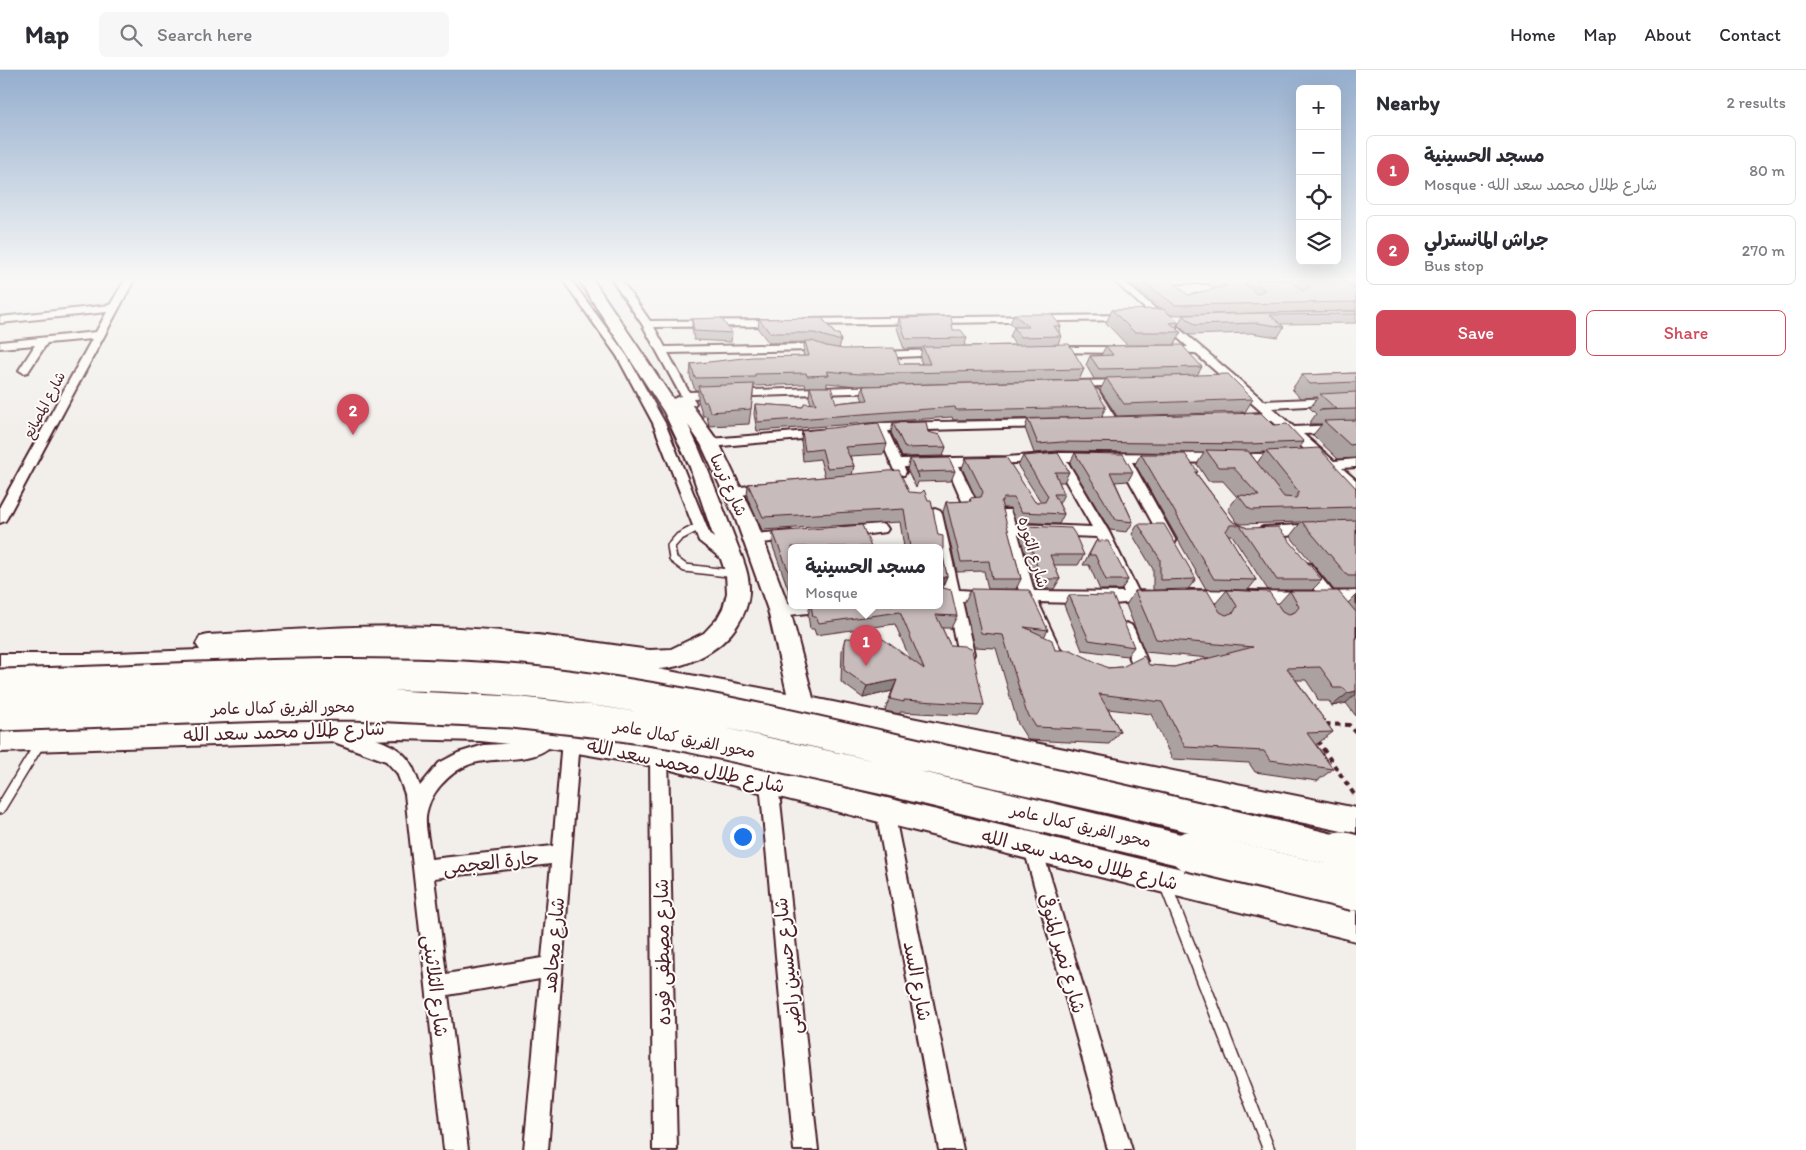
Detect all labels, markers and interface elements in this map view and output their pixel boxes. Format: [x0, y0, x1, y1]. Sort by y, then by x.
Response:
search box [99, 12, 449, 57]
text: Map [25, 20, 69, 49]
icon: search [117, 21, 145, 49]
text: Search here [157, 23, 252, 46]
text: Home [1510, 24, 1556, 46]
text: Map [1584, 24, 1617, 46]
text: About [1645, 24, 1691, 46]
text: Contact [1719, 24, 1781, 46]
map controls [1296, 85, 1341, 265]
button: + [1296, 85, 1341, 130]
text: Nearby [1376, 90, 1440, 115]
text: 2 results [1726, 93, 1786, 112]
button: − [1296, 130, 1341, 175]
text: مسجد الحسينية [1424, 144, 1544, 167]
text: 1 [1389, 161, 1397, 180]
text: 80 m [1749, 161, 1785, 180]
button: locate [1296, 175, 1341, 220]
text: Mosque · شارع طلال محمد سعد الله [1424, 175, 1657, 194]
button: layers [1296, 220, 1341, 265]
text: جراش المانسترلي [1424, 228, 1548, 251]
text: 2 [1389, 241, 1397, 260]
text: 270 m [1742, 241, 1785, 260]
text: Bus stop [1424, 256, 1484, 275]
button: Save [1376, 310, 1576, 356]
button: Share [1586, 310, 1786, 356]
street label: شارع المصانع [20, 369, 71, 442]
pin: 2 [337, 394, 369, 435]
street label: شارع ترسا [704, 451, 751, 520]
street label: شارع الثوره [1012, 514, 1053, 591]
popup [788, 544, 943, 609]
text: مسجد الحسينية [805, 555, 926, 578]
text: Mosque [805, 583, 858, 602]
pin: 1 [850, 625, 882, 666]
street label: محور الفريق كمال عامر [209, 697, 355, 719]
street label: محور الفريق كمال عامر [610, 715, 757, 763]
street label: شارع طلال محمد سعد الله [183, 716, 385, 749]
street label: شارع طلال محمد سعد الله [585, 733, 787, 800]
street label: محور الفريق كمال عامر [1007, 800, 1153, 852]
your location [730, 824, 756, 850]
street label: شارع طلال محمد سعد الله [979, 824, 1180, 897]
street label: حارة العجمى [442, 846, 540, 879]
street label: شارع مصطفى فوده [650, 878, 677, 1025]
street label: شارع نصر المنوفى [1032, 890, 1092, 1016]
street label: شارع مجاهد [538, 896, 571, 994]
street label: شارع حسين راضى [769, 896, 808, 1036]
street label: شارع الثلاثينى [416, 934, 453, 1039]
street label: شارع السد [897, 939, 936, 1023]

